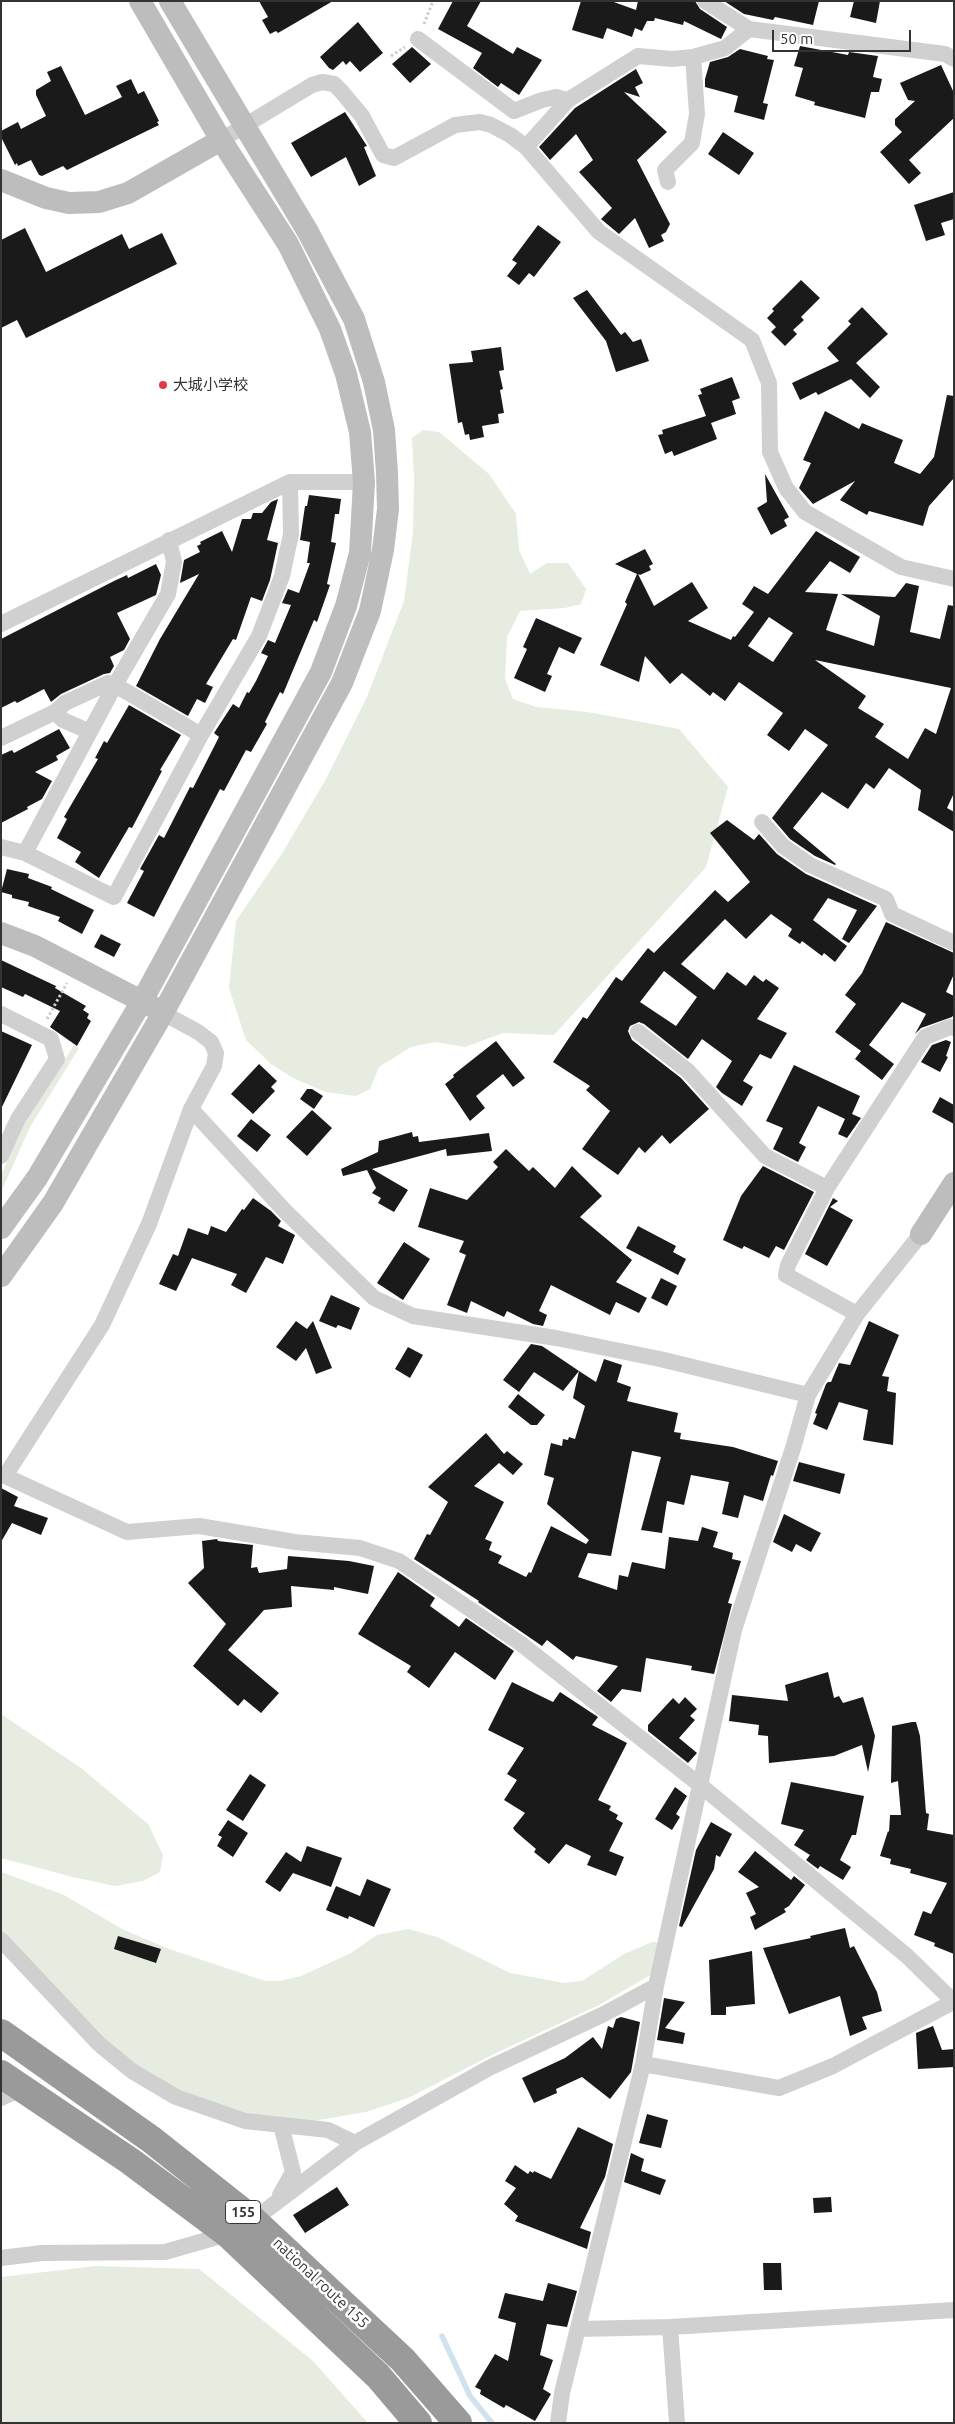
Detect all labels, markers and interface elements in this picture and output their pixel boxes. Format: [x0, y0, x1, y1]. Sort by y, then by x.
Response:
scale bar [775, 20, 914, 52]
text: 50 m [780, 30, 813, 47]
place label: 大城小学校 [173, 376, 248, 394]
marker: 大城小学校 [157, 379, 169, 391]
road number: 155 [226, 2200, 260, 2224]
street label: national route 155 [269, 2234, 373, 2332]

